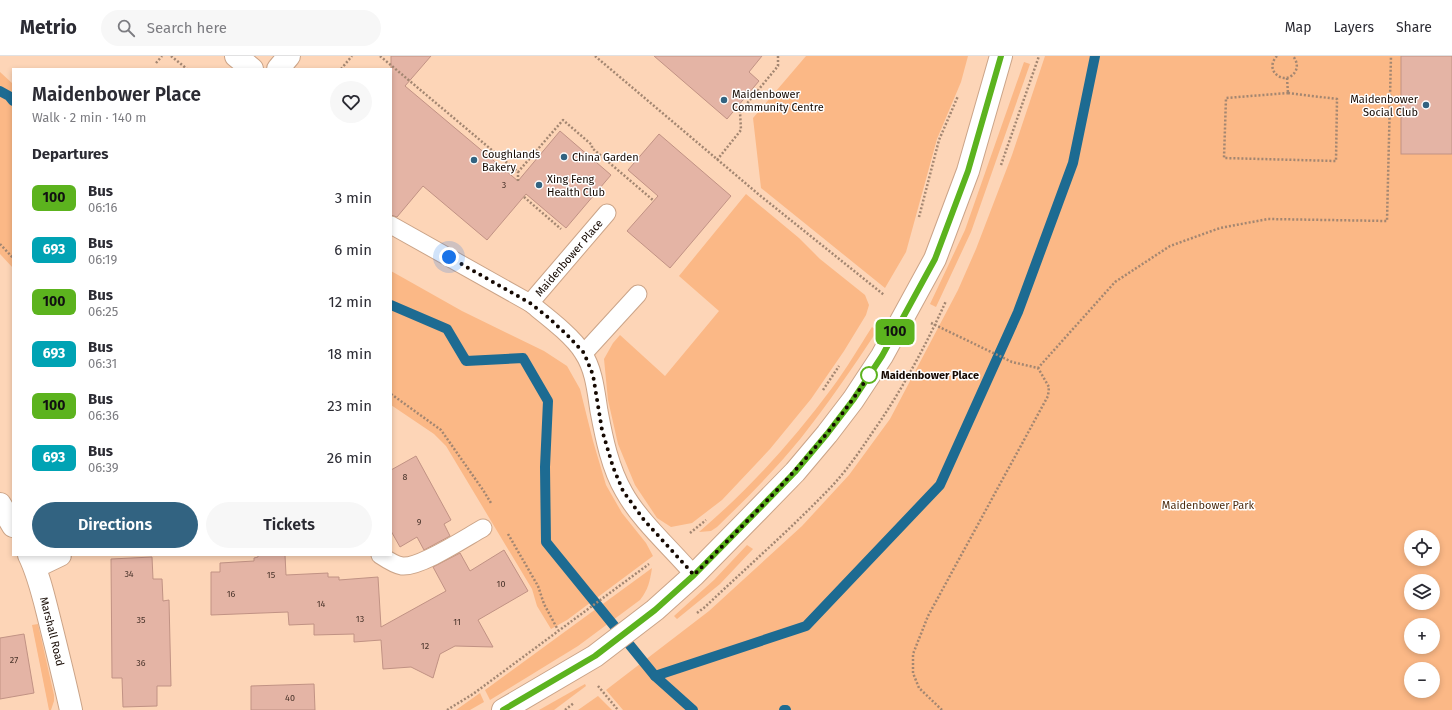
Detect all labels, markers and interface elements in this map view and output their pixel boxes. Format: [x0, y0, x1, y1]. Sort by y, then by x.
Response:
search box [101, 10, 381, 46]
text: Metrio [20, 16, 77, 39]
icon: search [115, 17, 137, 39]
text: Search here [147, 19, 227, 37]
text: Map [1285, 19, 1311, 36]
text: Layers [1333, 19, 1374, 36]
text: Share [1396, 19, 1432, 36]
button: heart [330, 81, 372, 123]
text: Maidenbower Place [32, 83, 201, 106]
place label: Maidenbower Community Centre [732, 88, 824, 114]
place label: Maidenbower Social Club [1350, 93, 1419, 119]
marker: Maidenbower Community Centre [719, 95, 729, 105]
marker: Maidenbower Social Club [1421, 100, 1431, 110]
text: Walk · 2 min · 140 m [32, 110, 146, 125]
text: Departures [32, 145, 109, 163]
place label: Coughlands Bakery [482, 148, 540, 174]
place label: China Garden [572, 151, 639, 164]
marker: China Garden [559, 152, 569, 162]
marker: Coughlands Bakery [469, 155, 479, 165]
place label: Xing Feng Health Club [547, 173, 605, 199]
house number: 3 [502, 180, 506, 190]
marker: Xing Feng Health Club [534, 180, 544, 190]
text: Bus [88, 182, 113, 200]
text: 100 [43, 189, 65, 206]
text: 3 min [335, 189, 372, 207]
text: 06:16 [88, 200, 117, 215]
street label: Maidenbower Place [532, 217, 605, 299]
text: Bus [88, 234, 113, 252]
text: 693 [43, 241, 65, 258]
text: 6 min [334, 241, 372, 259]
your location [439, 247, 459, 267]
text: 06:19 [88, 252, 117, 267]
text: Bus [88, 286, 113, 304]
text: 100 [43, 293, 65, 310]
text: 12 min [328, 293, 372, 311]
text: 06:25 [88, 304, 118, 319]
line badge: 100 [872, 319, 918, 345]
text: 100 [884, 323, 906, 340]
text: Bus [88, 338, 113, 356]
text: 693 [43, 345, 65, 362]
text: 18 min [327, 345, 372, 363]
text: 06:31 [88, 356, 117, 371]
marker: Maidenbower Place [860, 366, 878, 384]
place label: Maidenbower Place [881, 369, 979, 382]
text: Bus [88, 390, 113, 408]
text: 100 [43, 397, 65, 414]
text: 23 min [327, 397, 372, 415]
text: 06:36 [88, 408, 119, 423]
text: Bus [88, 442, 113, 460]
text: 693 [43, 449, 65, 466]
text: 26 min [327, 449, 372, 467]
text: 06:39 [88, 460, 119, 475]
house number: 8 [403, 472, 408, 482]
park label: Maidenbower Park [1162, 499, 1255, 512]
button: Directions [32, 502, 198, 548]
button: Tickets [206, 502, 372, 548]
house number: 9 [417, 517, 422, 527]
map controls [1404, 530, 1440, 698]
button: locate [1404, 530, 1440, 566]
house number: 34 [124, 569, 134, 579]
house number: 15 [267, 570, 276, 580]
button: layers [1404, 574, 1440, 610]
house number: 10 [497, 579, 505, 589]
house number: 16 [227, 589, 236, 599]
street label: Marshall Road [37, 595, 67, 667]
house number: 14 [317, 599, 326, 609]
house number: 13 [356, 614, 364, 624]
house number: 35 [136, 615, 146, 625]
house number: 11 [453, 617, 461, 627]
button: + [1404, 618, 1440, 654]
house number: 12 [421, 641, 429, 651]
house number: 27 [10, 655, 18, 665]
house number: 36 [136, 658, 146, 668]
button: − [1404, 662, 1440, 698]
house number: 40 [285, 693, 295, 703]

